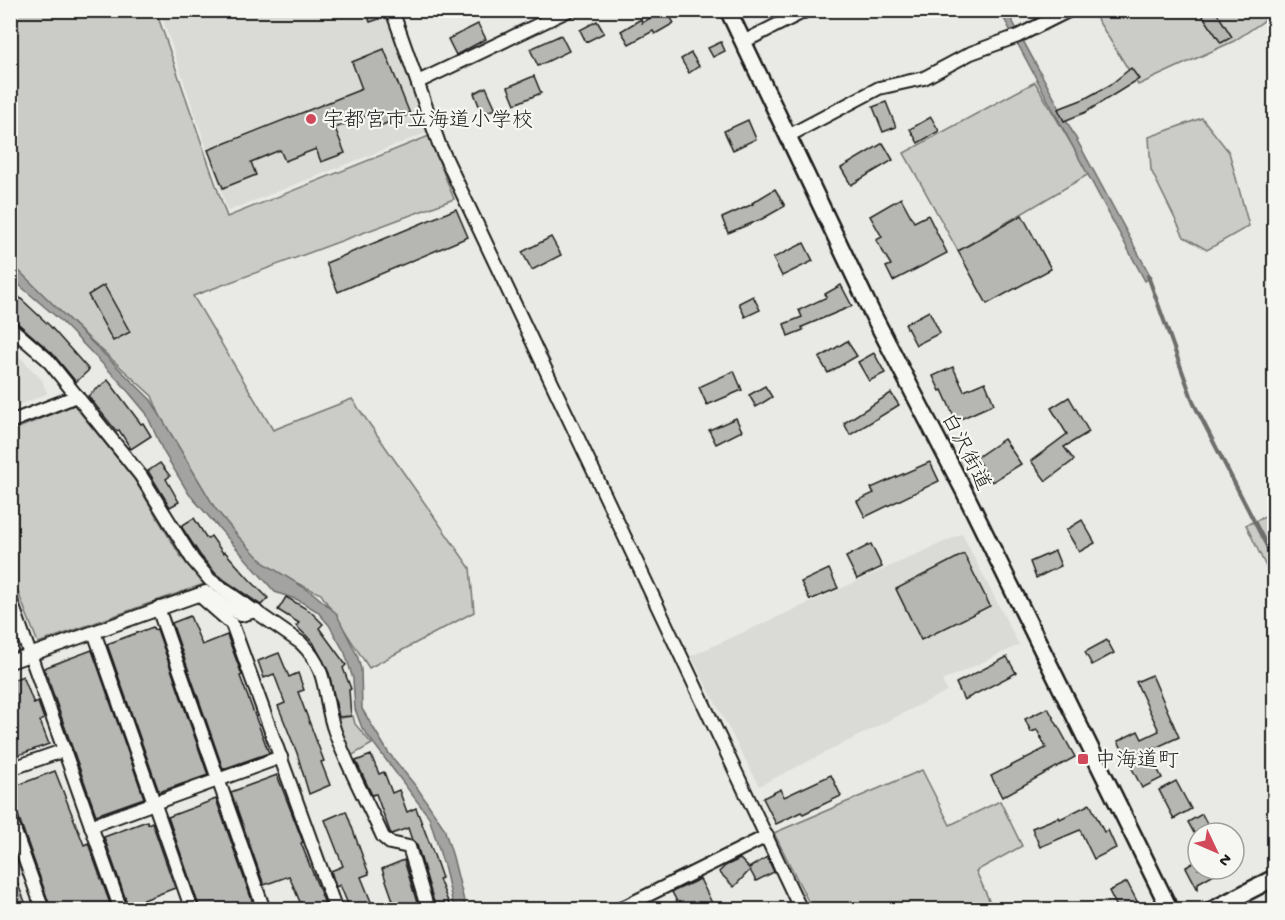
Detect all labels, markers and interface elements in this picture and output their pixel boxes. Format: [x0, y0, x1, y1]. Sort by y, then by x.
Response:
place label: 宇都宮市立海道小学校 [323, 109, 533, 135]
marker: 宇都宮市立海道小学校 [304, 112, 318, 126]
street label: 白沢街道 [934, 409, 995, 496]
place label: 中海道町 [1095, 748, 1179, 775]
marker: 中海道町 [1076, 752, 1090, 766]
north arrow [1186, 821, 1246, 881]
text: N [1213, 849, 1235, 870]

